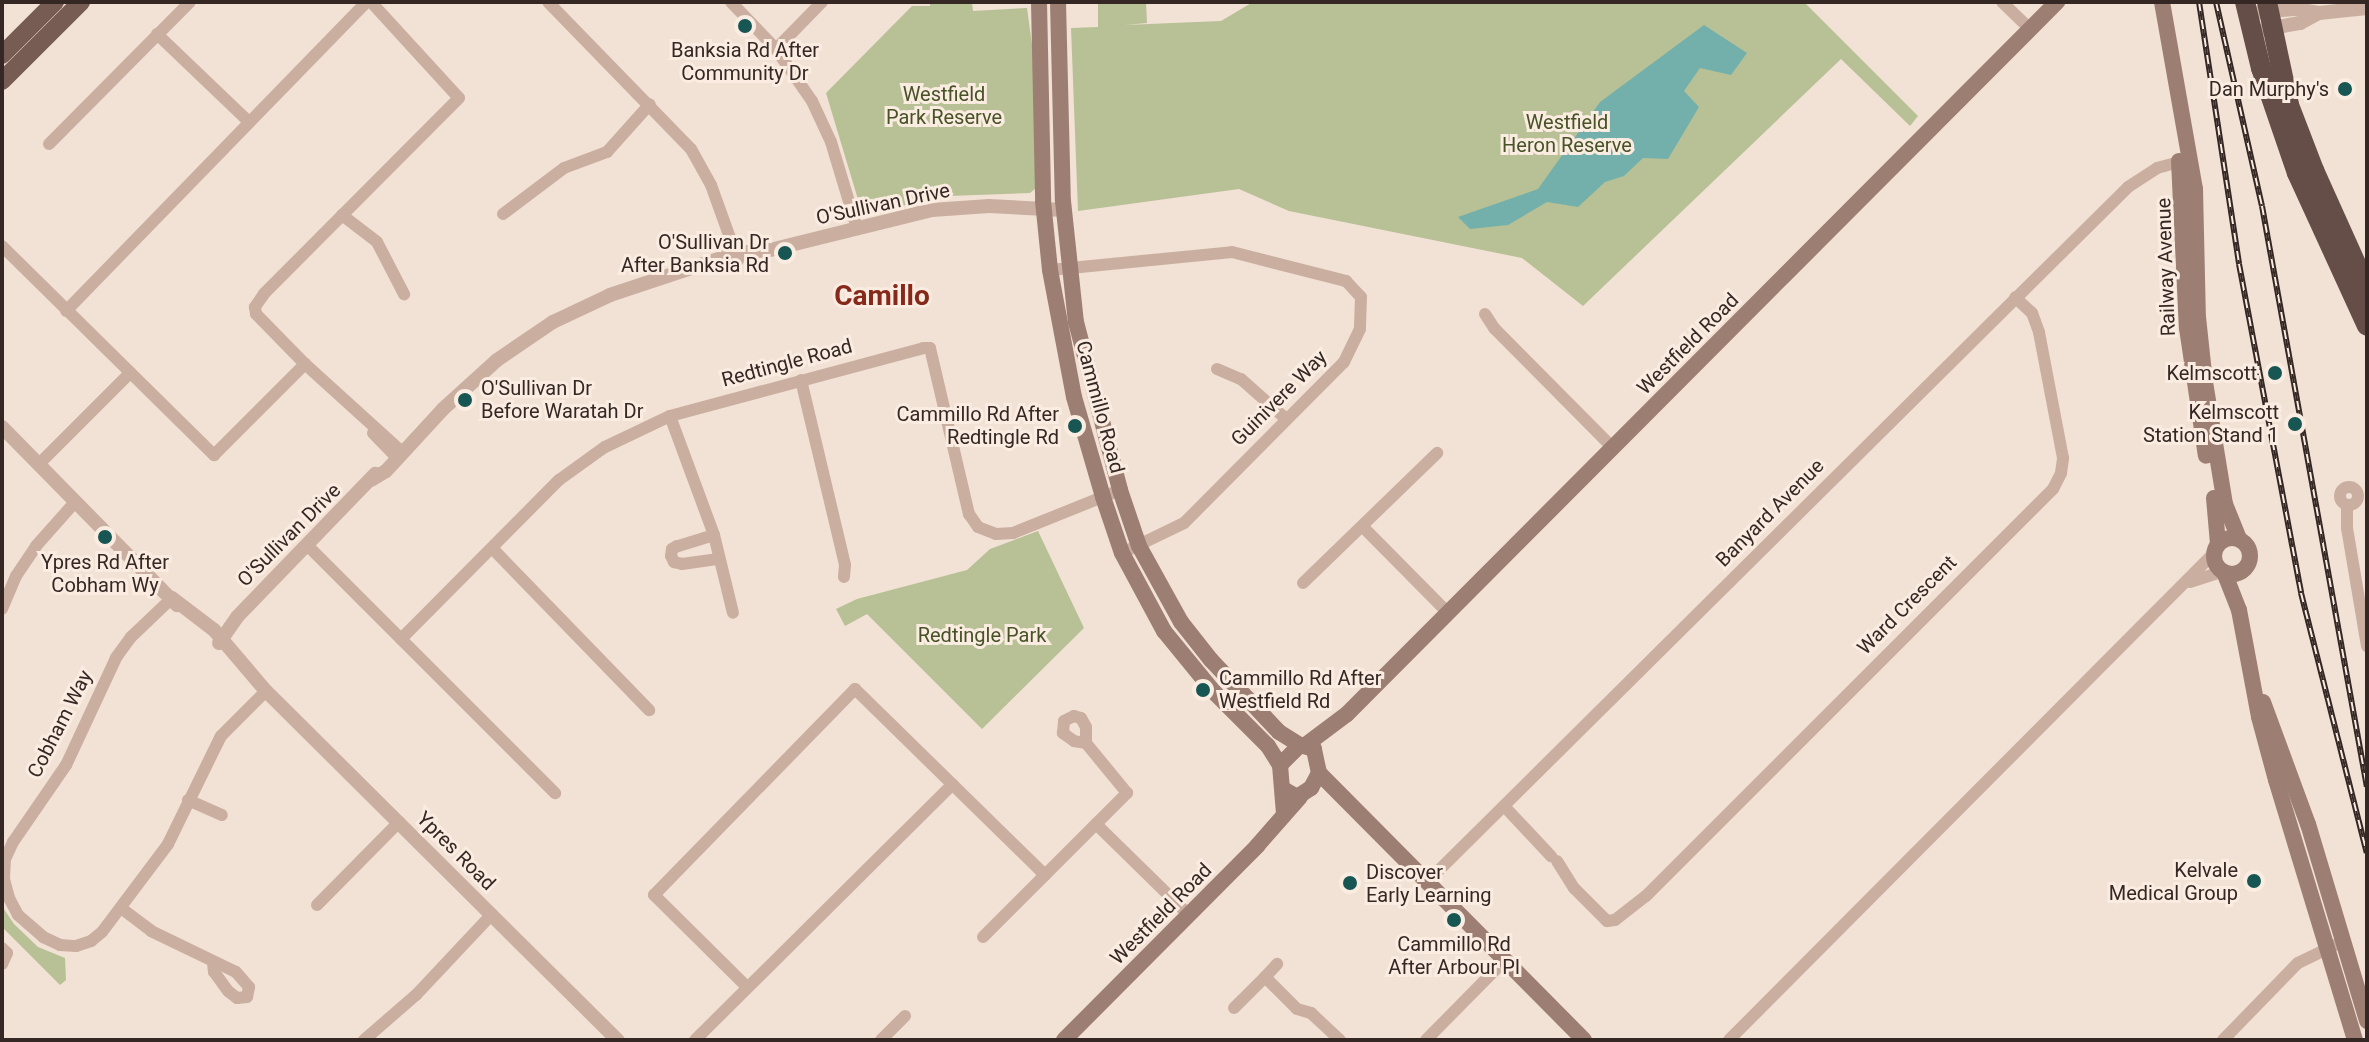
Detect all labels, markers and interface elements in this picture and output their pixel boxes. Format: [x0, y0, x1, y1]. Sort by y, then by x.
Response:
marker: Banksia Rd After Community Dr [736, 17, 754, 35]
place label: Banksia Rd After Community Dr [671, 38, 819, 85]
place label: Dan Murphy's [2209, 77, 2329, 101]
marker: Dan Murphy's [2336, 80, 2354, 98]
park label: Westfield Park Reserve [886, 82, 1002, 129]
park label: Westfield Heron Reserve [1502, 111, 1632, 158]
street label: O'Sullivan Drive [814, 178, 952, 230]
street label: Railway Avenue [2152, 197, 2180, 337]
place label: O'Sullivan Dr After Banksia Rd [621, 230, 769, 277]
marker: O'Sullivan Dr After Banksia Rd [776, 244, 794, 262]
district label: Camillo [834, 279, 930, 313]
street label: Westfield Road [1632, 288, 1744, 400]
street label: Redtingle Road [719, 334, 855, 392]
street label: Cammillo Road [1071, 338, 1129, 476]
street label: Guinivere Way [1226, 345, 1332, 451]
place label: Kelmscott [2166, 361, 2257, 385]
marker: Kelmscott [2264, 362, 2286, 384]
place label: O'Sullivan Dr Before Waratah Dr [481, 376, 643, 423]
marker: O'Sullivan Dr Before Waratah Dr [456, 391, 474, 409]
place label: Kelmscott Station Stand 1 [2143, 400, 2279, 447]
place label: Cammillo Rd After Redtingle Rd [897, 402, 1059, 449]
marker: Kelmscott Station Stand 1 [2286, 415, 2304, 433]
marker: Cammillo Rd After Redtingle Rd [1066, 417, 1084, 435]
street label: Banyard Avenue [1711, 454, 1829, 572]
street label: O'Sullivan Drive [232, 478, 346, 592]
marker: Ypres Rd After Cobham Wy [96, 528, 114, 546]
place label: Ypres Rd After Cobham Wy [41, 550, 169, 597]
street label: Ward Crescent [1852, 550, 1962, 660]
park label: Redtingle Park [918, 623, 1046, 647]
street label: Cobham Way [23, 666, 97, 782]
place label: Cammillo Rd After Westfield Rd [1219, 666, 1381, 713]
marker: Cammillo Rd After Westfield Rd [1194, 681, 1212, 699]
street label: Ypres Road [412, 807, 500, 895]
street label: Westfield Road [1105, 858, 1217, 970]
place label: Kelvale Medical Group [2109, 858, 2238, 905]
place label: Discover Early Learning [1366, 860, 1492, 907]
marker: Kelvale Medical Group [2245, 872, 2263, 890]
marker: Discover Early Learning [1341, 874, 1359, 892]
marker: Cammillo Rd After Arbour Pl [1445, 911, 1463, 929]
place label: Cammillo Rd After Arbour Pl [1388, 932, 1520, 979]

